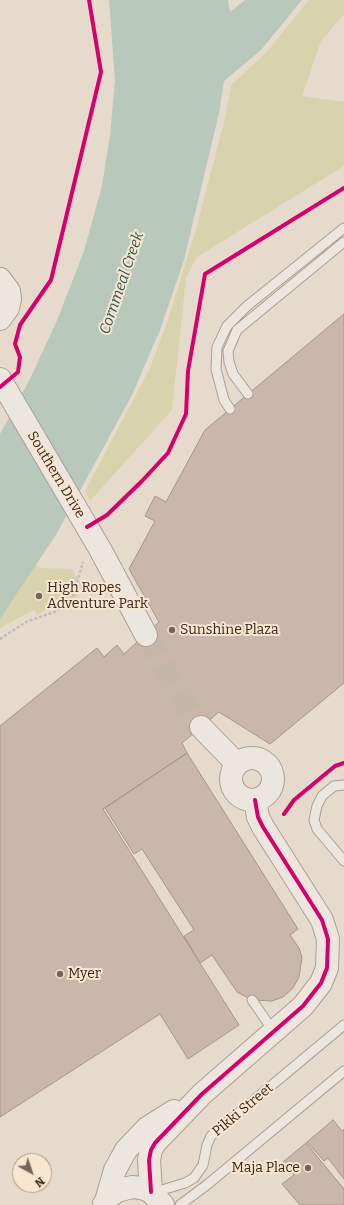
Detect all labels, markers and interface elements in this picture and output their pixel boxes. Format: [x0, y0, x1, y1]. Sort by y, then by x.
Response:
water label: Cornmeal Creek [96, 229, 148, 337]
street label: Southern Drive [23, 428, 89, 522]
place label: High Ropes Adventure Park [47, 580, 148, 612]
marker: High Ropes Adventure Park [34, 591, 44, 601]
place label: Sunshine Plaza [180, 622, 279, 638]
marker: Sunshine Plaza [167, 625, 177, 635]
place label: Myer [68, 966, 101, 982]
marker: Myer [55, 969, 65, 979]
street label: Pikki Street [209, 1080, 277, 1140]
north arrow [12, 1153, 52, 1193]
place label: Maja Place [232, 1160, 300, 1176]
marker: Maja Place [303, 1163, 313, 1173]
text: N [32, 1174, 47, 1190]

